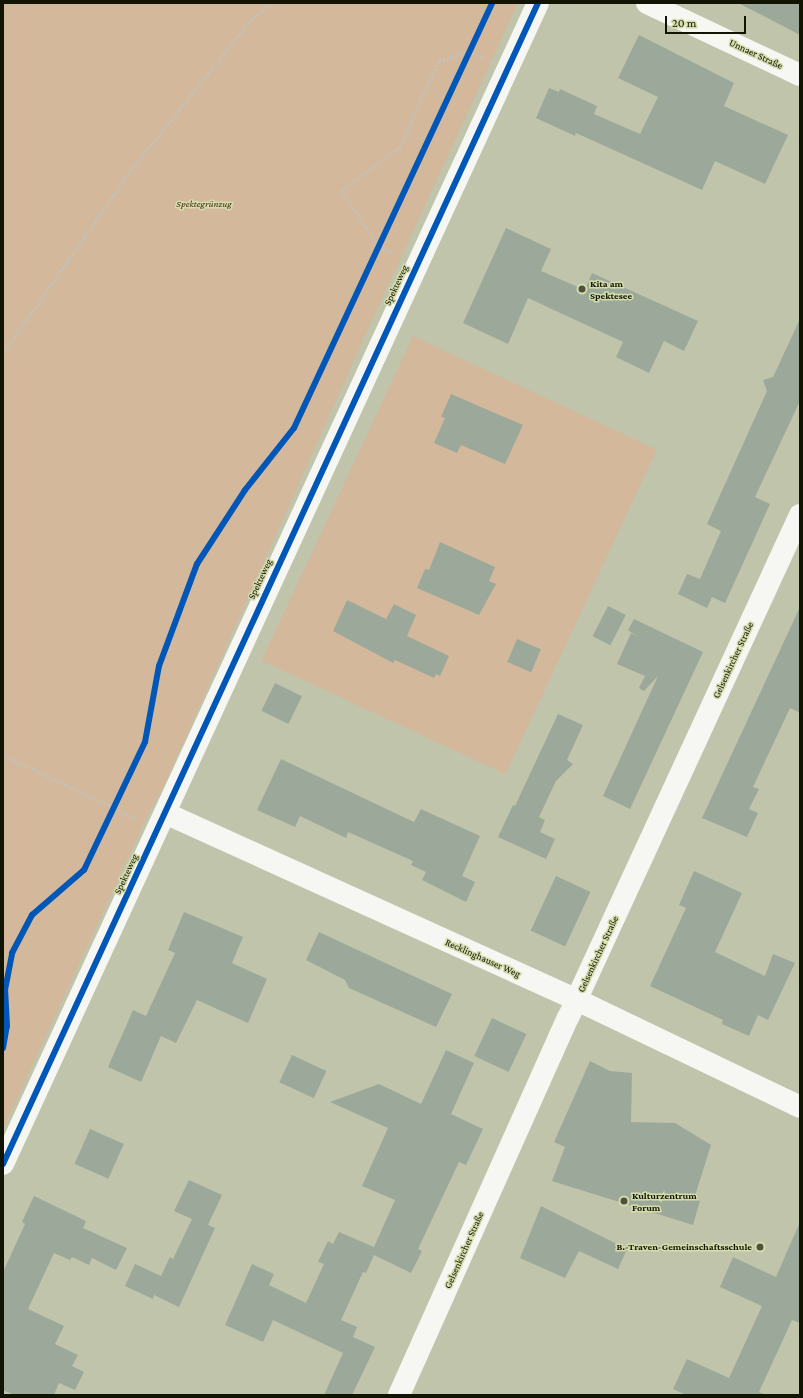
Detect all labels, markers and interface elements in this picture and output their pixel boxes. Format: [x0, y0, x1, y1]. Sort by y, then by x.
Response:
scale bar [667, 8, 748, 34]
text: 20 m [672, 16, 696, 30]
street label: Unnaer Straße [727, 36, 785, 72]
park label: Spektegrünzug [176, 198, 232, 210]
street label: Spekteweg [381, 263, 411, 307]
place label: Kita am Spektesee [590, 277, 632, 300]
marker: Kita am Spektesee [577, 284, 587, 294]
street label: Spekteweg [245, 557, 275, 601]
street label: Gelsenkircher Straße [710, 620, 756, 700]
street label: Spekteweg [111, 852, 141, 896]
street label: Gelsenkircher Straße [575, 914, 621, 994]
street label: Recklinghauser Weg [443, 936, 523, 980]
place label: Kulturzentrum Forum [632, 1189, 697, 1212]
marker: Kulturzentrum Forum [619, 1196, 629, 1206]
street label: Gelsenkircher Straße [442, 1210, 486, 1290]
place label: B.-Traven-Gemeinschaftsschule [616, 1241, 752, 1253]
marker: B.-Traven-Gemeinschaftsschule [755, 1242, 765, 1252]

